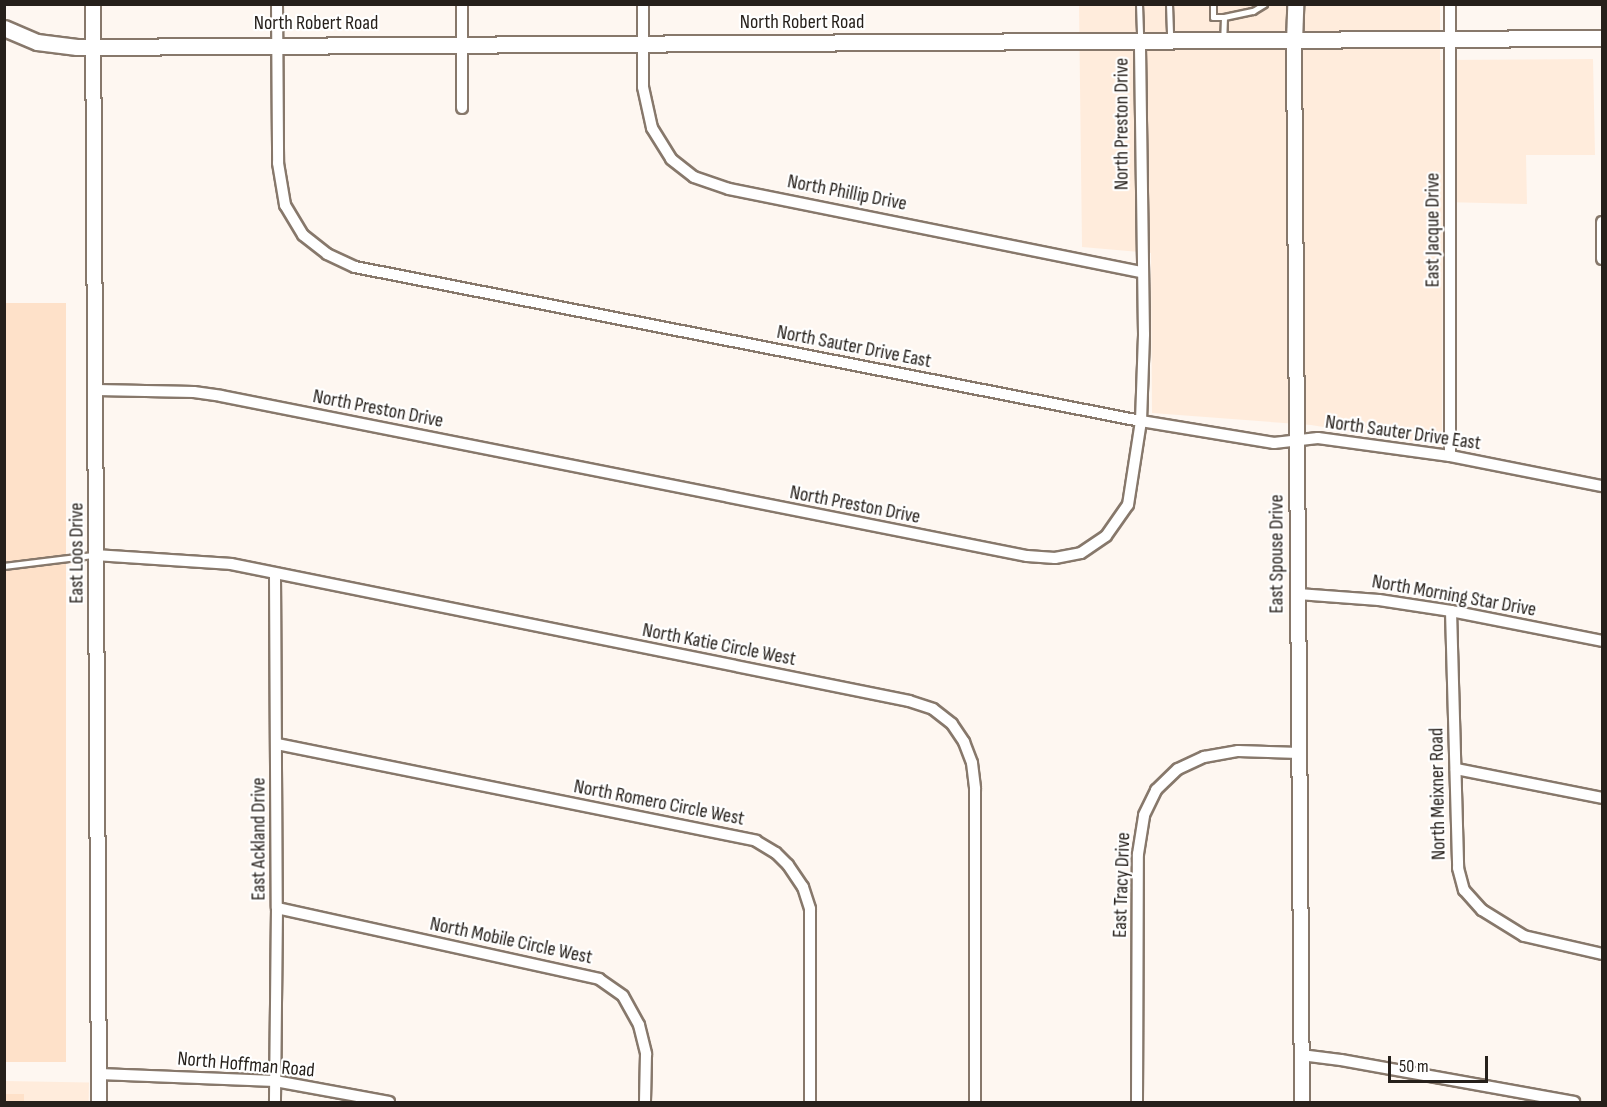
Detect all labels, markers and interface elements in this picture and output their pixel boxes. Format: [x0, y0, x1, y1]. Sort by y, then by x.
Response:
street label: North Robert Road [740, 10, 864, 34]
street label: North Robert Road [254, 11, 378, 35]
street label: North Preston Drive [1110, 58, 1134, 190]
street label: North Phillip Drive [785, 170, 909, 216]
street label: East Jacque Drive [1421, 173, 1445, 287]
street label: North Sauter Drive East [775, 320, 933, 374]
street label: North Preston Drive [311, 385, 445, 433]
street label: North Sauter Drive East [1324, 410, 1482, 456]
street label: North Preston Drive [788, 481, 922, 529]
street label: East Spouse Drive [1265, 495, 1289, 613]
street label: East Loos Drive [65, 502, 89, 604]
street label: North Morning Star Drive [1370, 570, 1538, 622]
street label: North Katie Circle West [640, 618, 798, 672]
street label: North Meixner Road [1425, 728, 1451, 860]
street label: North Romero Circle West [572, 775, 746, 831]
street label: East Ackland Drive [247, 778, 271, 900]
street label: East Tracy Drive [1108, 832, 1136, 938]
street label: North Mobile Circle West [428, 912, 594, 970]
scale bar [1391, 1044, 1492, 1082]
street label: North Hoffman Road [176, 1047, 316, 1083]
text: 50 m [1399, 1056, 1429, 1077]

